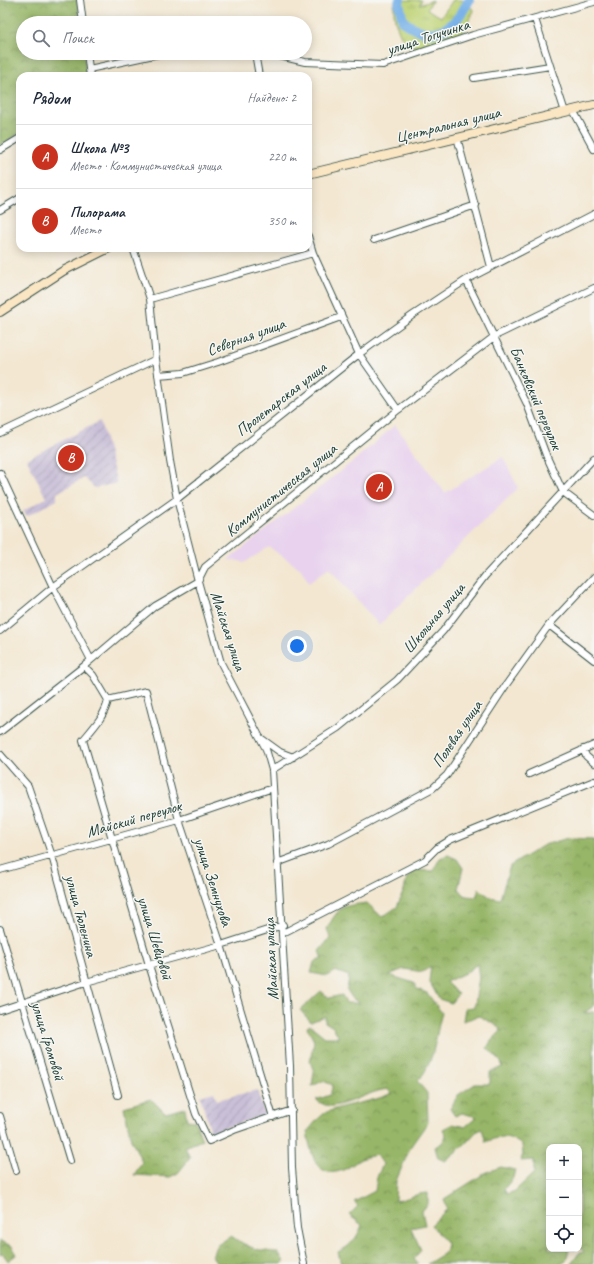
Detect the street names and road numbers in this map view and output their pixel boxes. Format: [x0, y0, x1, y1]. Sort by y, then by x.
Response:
street label: улица Тогучинка [383, 14, 473, 60]
street label: Центральная улица [394, 102, 503, 148]
street label: Северная улица [204, 313, 289, 360]
street label: Банковский переулок [505, 343, 568, 455]
street label: Пролетарская улица [232, 356, 332, 441]
street label: Коммунистическая улица [221, 438, 342, 541]
street label: Школьная улица [399, 577, 470, 657]
street label: Майская улица [206, 589, 251, 675]
street label: Полевая улица [427, 696, 487, 771]
street label: Майский переулок [84, 795, 186, 842]
street label: улица Земнухова [189, 834, 237, 930]
street label: улица Тюленина [60, 872, 102, 960]
street label: улица Шевцовой [133, 893, 178, 983]
street label: Майская улица [259, 916, 283, 1001]
street label: улица Громовой [26, 998, 70, 1084]

